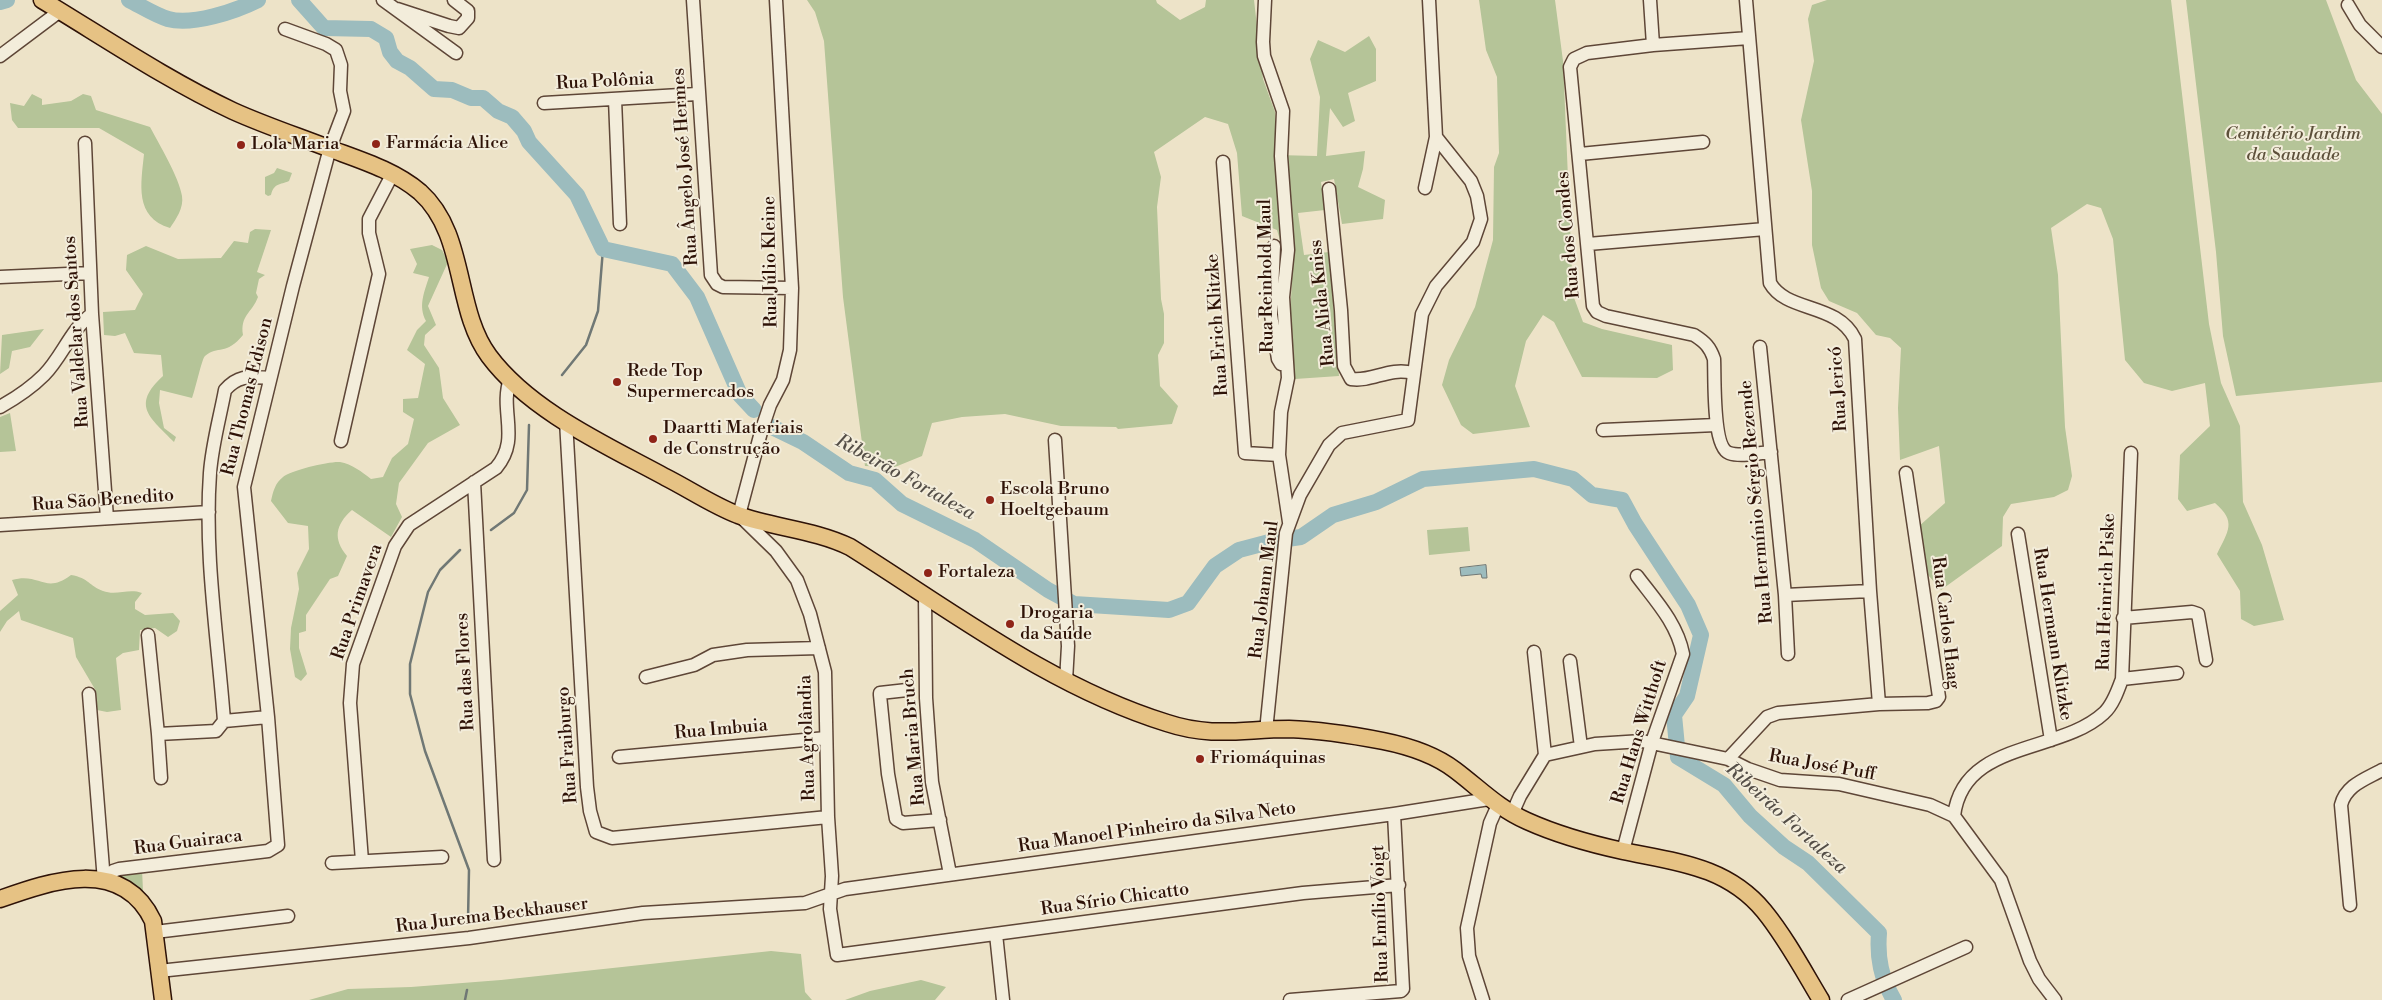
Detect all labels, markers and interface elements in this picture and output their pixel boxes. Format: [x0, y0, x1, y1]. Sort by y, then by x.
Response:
street label: Rua Ângelo José Hermes [668, 67, 704, 267]
street label: Rua Polônia [556, 69, 654, 95]
park label: Cemitério Jardim da Saudade [2225, 124, 2361, 166]
place label: Farmácia Alice [386, 133, 508, 155]
place label: Lola Maria [251, 134, 339, 156]
marker: Farmácia Alice [370, 138, 382, 150]
marker: Lola Maria [235, 139, 247, 151]
street label: Rua dos Condes [1553, 170, 1585, 300]
street label: Rua Júlio Kleine [759, 196, 783, 328]
street label: Rua Reinhold Maul [1255, 199, 1279, 353]
street label: Rua Valdelar dos Santos [60, 235, 94, 429]
street label: Rua Alida Kniss [1306, 238, 1340, 368]
street label: Rua Erich Klitzke [1202, 253, 1234, 397]
street label: Rua Thomas Edison [218, 316, 278, 478]
street label: Rua Jericó [1825, 346, 1853, 432]
place label: Rede Top Supermercados [627, 361, 754, 404]
marker: Rede Top Supermercados [611, 376, 623, 388]
street label: Rua Hermínio Sérgio Rezende [1736, 379, 1778, 625]
place label: Daartti Materiais de Construção [663, 418, 803, 460]
water label: Ribeirão Fortaleza [831, 430, 979, 526]
marker: Daartti Materiais de Construção [647, 433, 659, 445]
place label: Escola Bruno Hoeltgebaum [1000, 479, 1110, 522]
street label: Rua São Benedito [31, 485, 175, 517]
marker: Escola Bruno Hoeltgebaum [984, 494, 996, 506]
street label: Rua Heinrich Piske [2093, 513, 2121, 671]
street label: Rua Johann Maul [1246, 520, 1284, 660]
street label: Rua Primavera [328, 541, 388, 663]
street label: Rua Hermann Klitzke [2028, 546, 2076, 722]
street label: Rua Carlos Haag [1926, 555, 1964, 691]
place label: Fortaleza [938, 562, 1015, 584]
marker: Fortaleza [922, 567, 934, 579]
place label: Drogaria da Saúde [1020, 603, 1093, 646]
street label: Rua das Flores [452, 612, 480, 732]
marker: Drogaria da Saúde [1004, 618, 1016, 630]
street label: Rua Hans Witthoft [1608, 657, 1672, 807]
street label: Rua Maria Bruch [897, 667, 931, 807]
street label: Rua Agrolândia [795, 675, 821, 801]
street label: Rua Fraiburgo [553, 686, 583, 804]
street label: Rua Imbuia [673, 715, 769, 745]
street label: Rua José Puff [1767, 746, 1877, 786]
place label: Friomáquinas [1210, 748, 1326, 770]
marker: Friomáquinas [1194, 753, 1206, 765]
water label: Ribeirão Fortaleza [1720, 758, 1852, 880]
street label: Rua Manoel Pinheiro da Silva Neto [1017, 798, 1297, 858]
street label: Rua Guairaca [133, 826, 243, 860]
street label: Rua Emílio Voigt [1368, 845, 1394, 983]
street label: Rua Sírio Chicatto [1039, 879, 1191, 921]
street label: Rua Jurema Beckhauser [394, 893, 590, 939]

